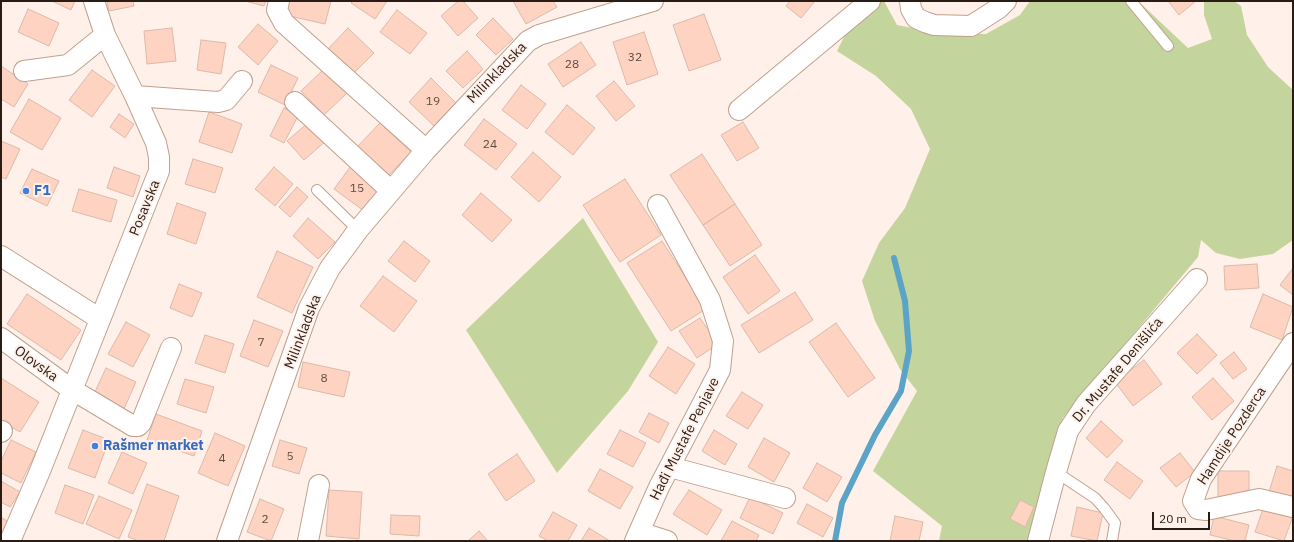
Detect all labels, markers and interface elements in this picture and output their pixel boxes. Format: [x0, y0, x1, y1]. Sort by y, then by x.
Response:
street label: Milinkladska [464, 39, 530, 107]
house number: 32 [628, 51, 642, 65]
house number: 28 [565, 58, 579, 72]
house number: 19 [426, 95, 440, 109]
house number: 24 [483, 138, 497, 152]
street label: Posavska [126, 178, 164, 238]
house number: 15 [350, 182, 364, 196]
place label: F1 [34, 183, 51, 199]
marker: F1 [21, 186, 31, 196]
street label: Milinkladska [281, 292, 325, 372]
street label: Dr. Mustafe Denišlića [1069, 314, 1167, 426]
house number: 7 [257, 336, 265, 350]
street label: Olovska [11, 343, 61, 385]
house number: 8 [320, 372, 328, 386]
street label: Hađi Mustafe Penjave [647, 375, 723, 503]
street label: Hamdije Pozderca [1194, 384, 1270, 488]
place label: Rašmer market [103, 438, 204, 454]
marker: Rašmer market [90, 441, 100, 451]
house number: 5 [286, 450, 294, 464]
house number: 4 [218, 452, 226, 466]
scale bar [1154, 504, 1212, 530]
text: 20 m [1159, 511, 1187, 526]
house number: 2 [261, 513, 269, 527]

